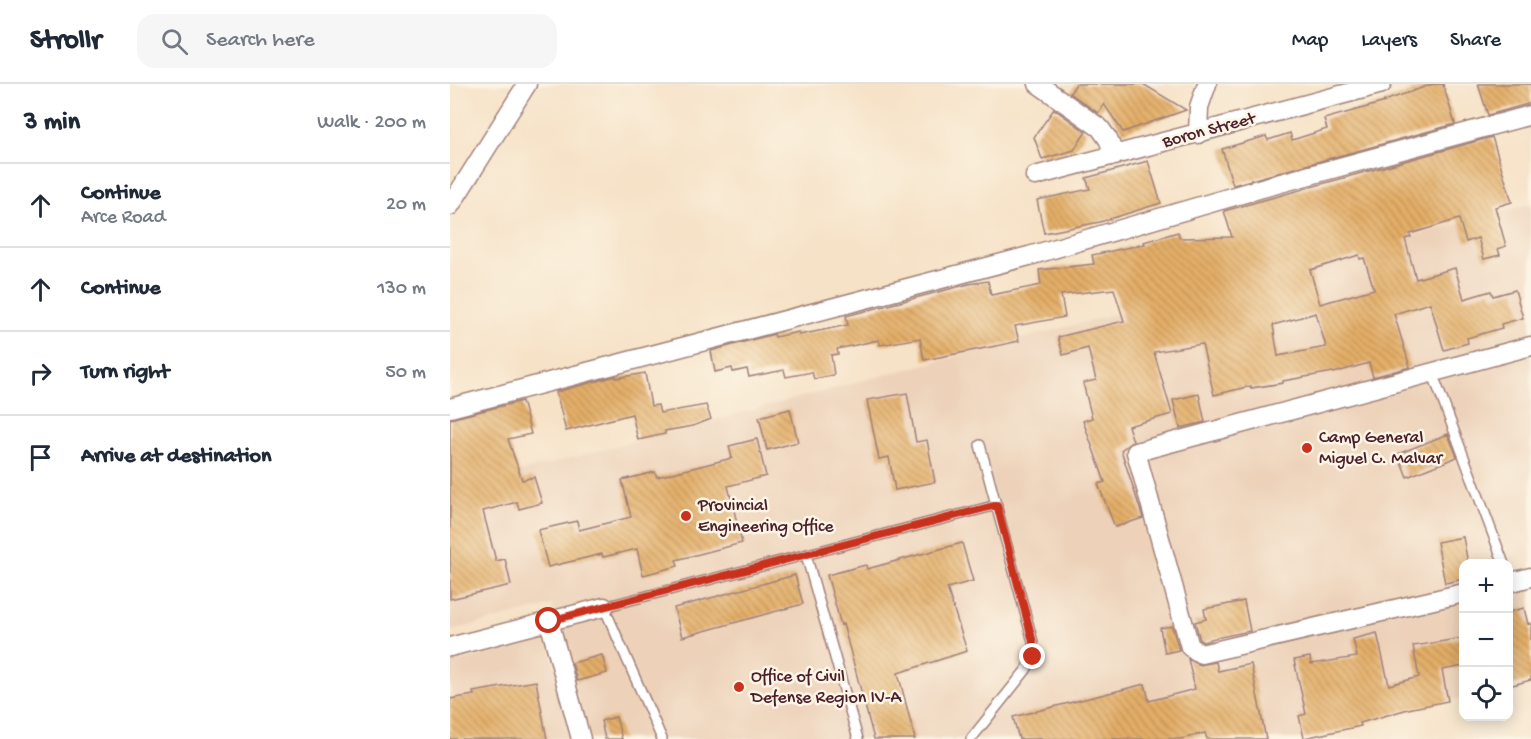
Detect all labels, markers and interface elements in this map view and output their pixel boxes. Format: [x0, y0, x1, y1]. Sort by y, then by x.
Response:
search box [137, 14, 557, 68]
text: Strollr [30, 25, 101, 58]
icon: search [158, 25, 191, 58]
text: Search here [206, 28, 315, 54]
text: Map [1292, 29, 1328, 54]
text: Layers [1361, 29, 1417, 54]
text: Share [1450, 29, 1501, 54]
text: 3 min [24, 108, 80, 139]
street label: Boron Street [1159, 108, 1259, 154]
text: Walk · 200 m [317, 112, 426, 135]
text: Continue [81, 181, 161, 207]
icon: ahead [24, 189, 57, 222]
text: 20 m [386, 194, 426, 217]
text: Arce Road [81, 207, 165, 230]
icon: ahead [24, 273, 57, 306]
text: Continue [81, 276, 161, 302]
text: 130 m [377, 278, 426, 301]
icon: right [24, 357, 57, 390]
text: Turn right [81, 360, 169, 386]
text: 50 m [385, 362, 426, 385]
place label: Camp General Miguel C. Malvar [1319, 428, 1444, 470]
icon: arrive [24, 441, 57, 474]
marker: Camp General Miguel C. Malvar [1300, 441, 1314, 455]
text: Arrive at destination [81, 444, 271, 470]
place label: Provincial Engineering Office [697, 496, 834, 538]
marker: Provincial Engineering Office [679, 509, 693, 523]
map controls [1459, 559, 1513, 721]
button: + [1459, 559, 1513, 613]
route start [535, 607, 561, 633]
button: − [1459, 613, 1513, 667]
route end [1019, 643, 1045, 669]
place label: Office of Civil Defense Region IV-A [750, 667, 903, 709]
button: locate [1459, 667, 1513, 721]
marker: Office of Civil Defense Region IV-A [732, 680, 746, 694]

